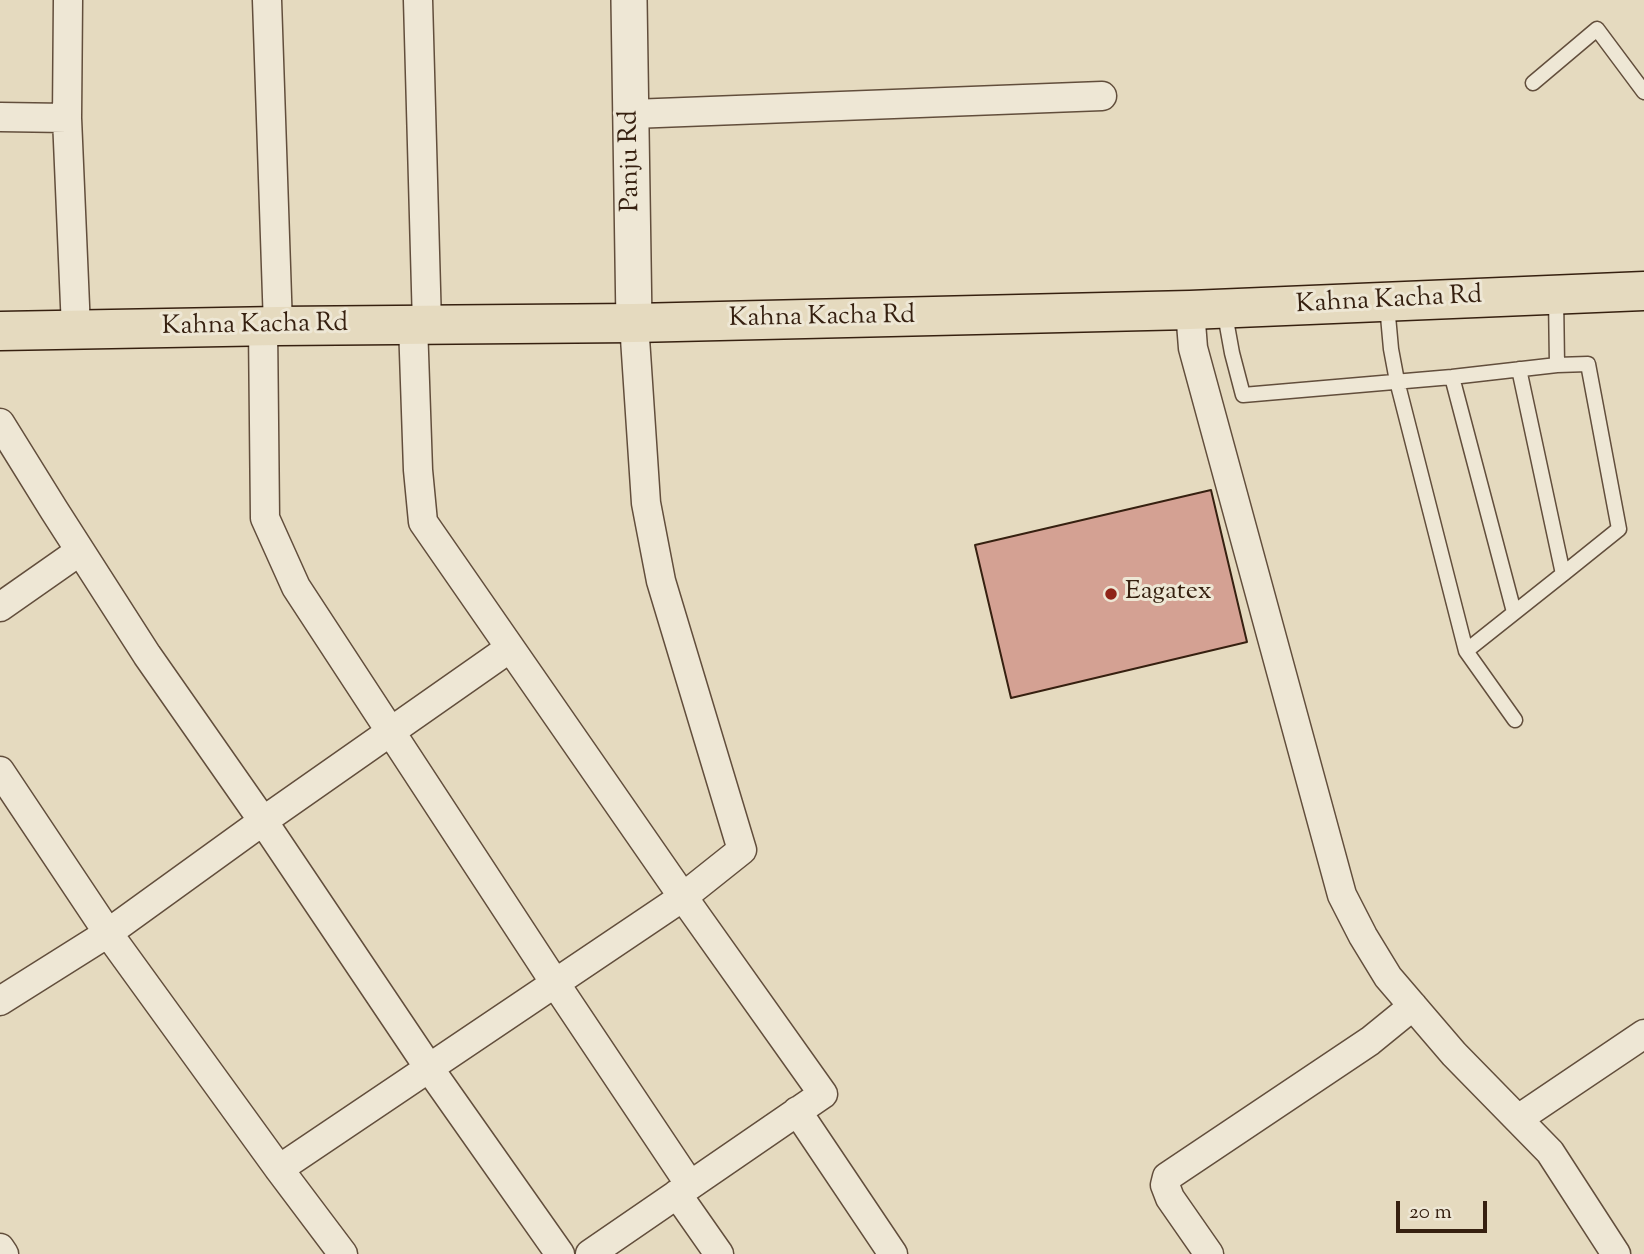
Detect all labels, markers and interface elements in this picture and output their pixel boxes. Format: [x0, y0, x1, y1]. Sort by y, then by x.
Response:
street label: Panju Rd [616, 110, 648, 212]
street label: Kahna Kacha Rd [1295, 282, 1483, 322]
street label: Kahna Kacha Rd [729, 302, 915, 336]
street label: Kahna Kacha Rd [162, 310, 348, 344]
place label: Eagatex [1125, 578, 1212, 610]
marker: Eagatex [1103, 586, 1119, 602]
scale bar [1399, 1188, 1490, 1232]
text: 20 m [1409, 1198, 1452, 1228]

